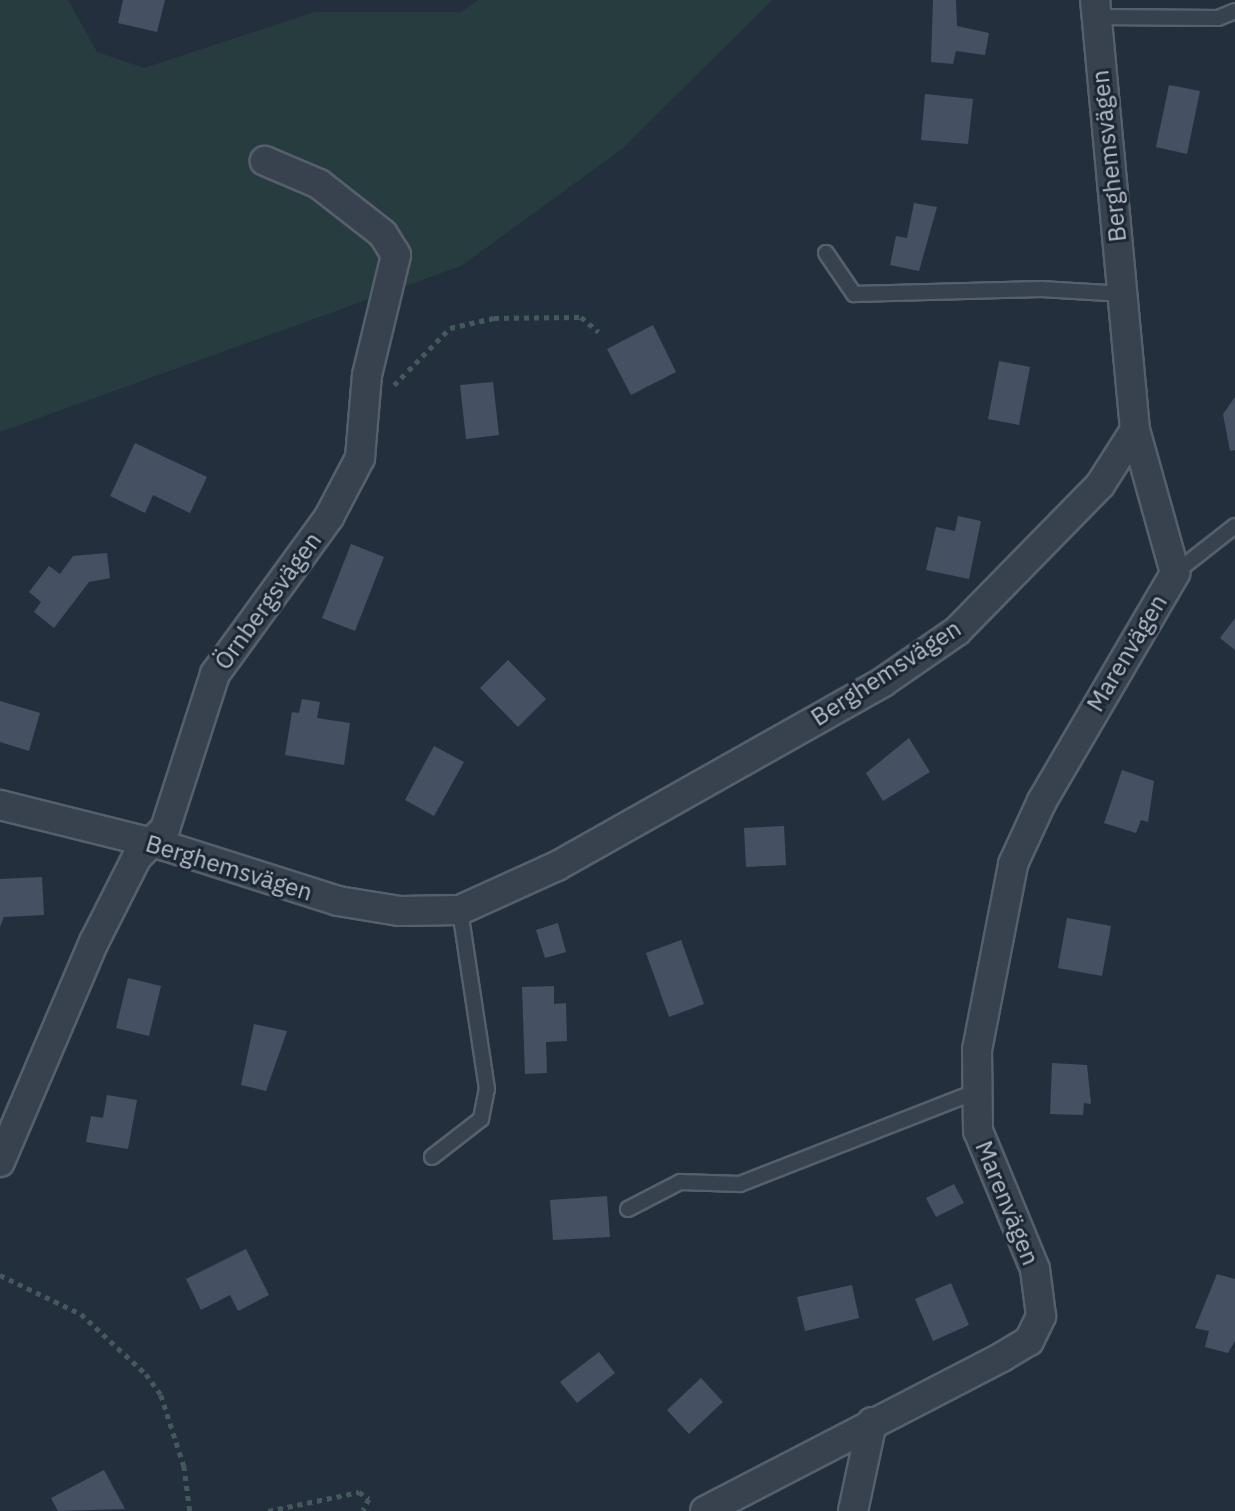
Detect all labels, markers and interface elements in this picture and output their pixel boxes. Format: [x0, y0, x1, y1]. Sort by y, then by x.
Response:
street label: Berghemsvägen [1086, 69, 1132, 243]
street label: Örnbergsvägen [209, 527, 327, 675]
street label: Marenvägen [1081, 589, 1173, 717]
street label: Berghemsvägen [806, 614, 966, 732]
street label: Berghemsvägen [142, 829, 316, 907]
street label: Marenvägen [969, 1137, 1045, 1269]

